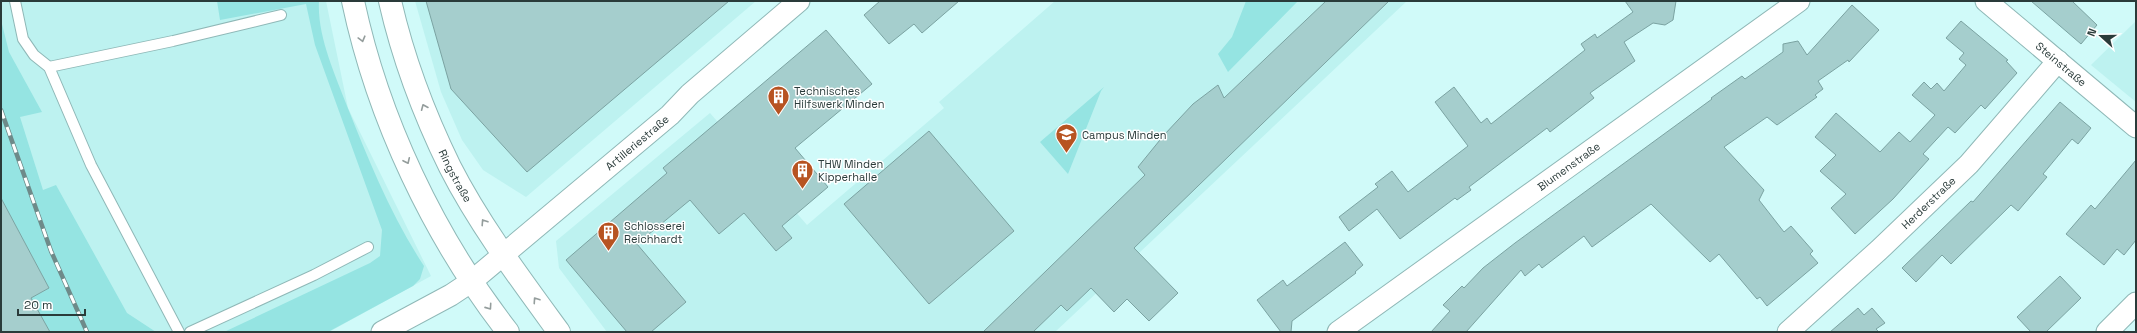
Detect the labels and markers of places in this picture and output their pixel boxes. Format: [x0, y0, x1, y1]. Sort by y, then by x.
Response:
building icon: Technisches Hilfswerk Minden [765, 84, 791, 117]
place label: Technisches Hilfswerk Minden [794, 84, 885, 111]
school or university icon: Campus Minden [1053, 122, 1079, 155]
place label: Campus Minden [1082, 128, 1167, 142]
building icon: THW Minden Kipperhalle [789, 157, 815, 190]
place label: THW Minden Kipperhalle [818, 157, 883, 184]
building icon: Schlosserei Reichhardt [596, 219, 622, 252]
place label: Schlosserei Reichhardt [624, 219, 685, 246]

